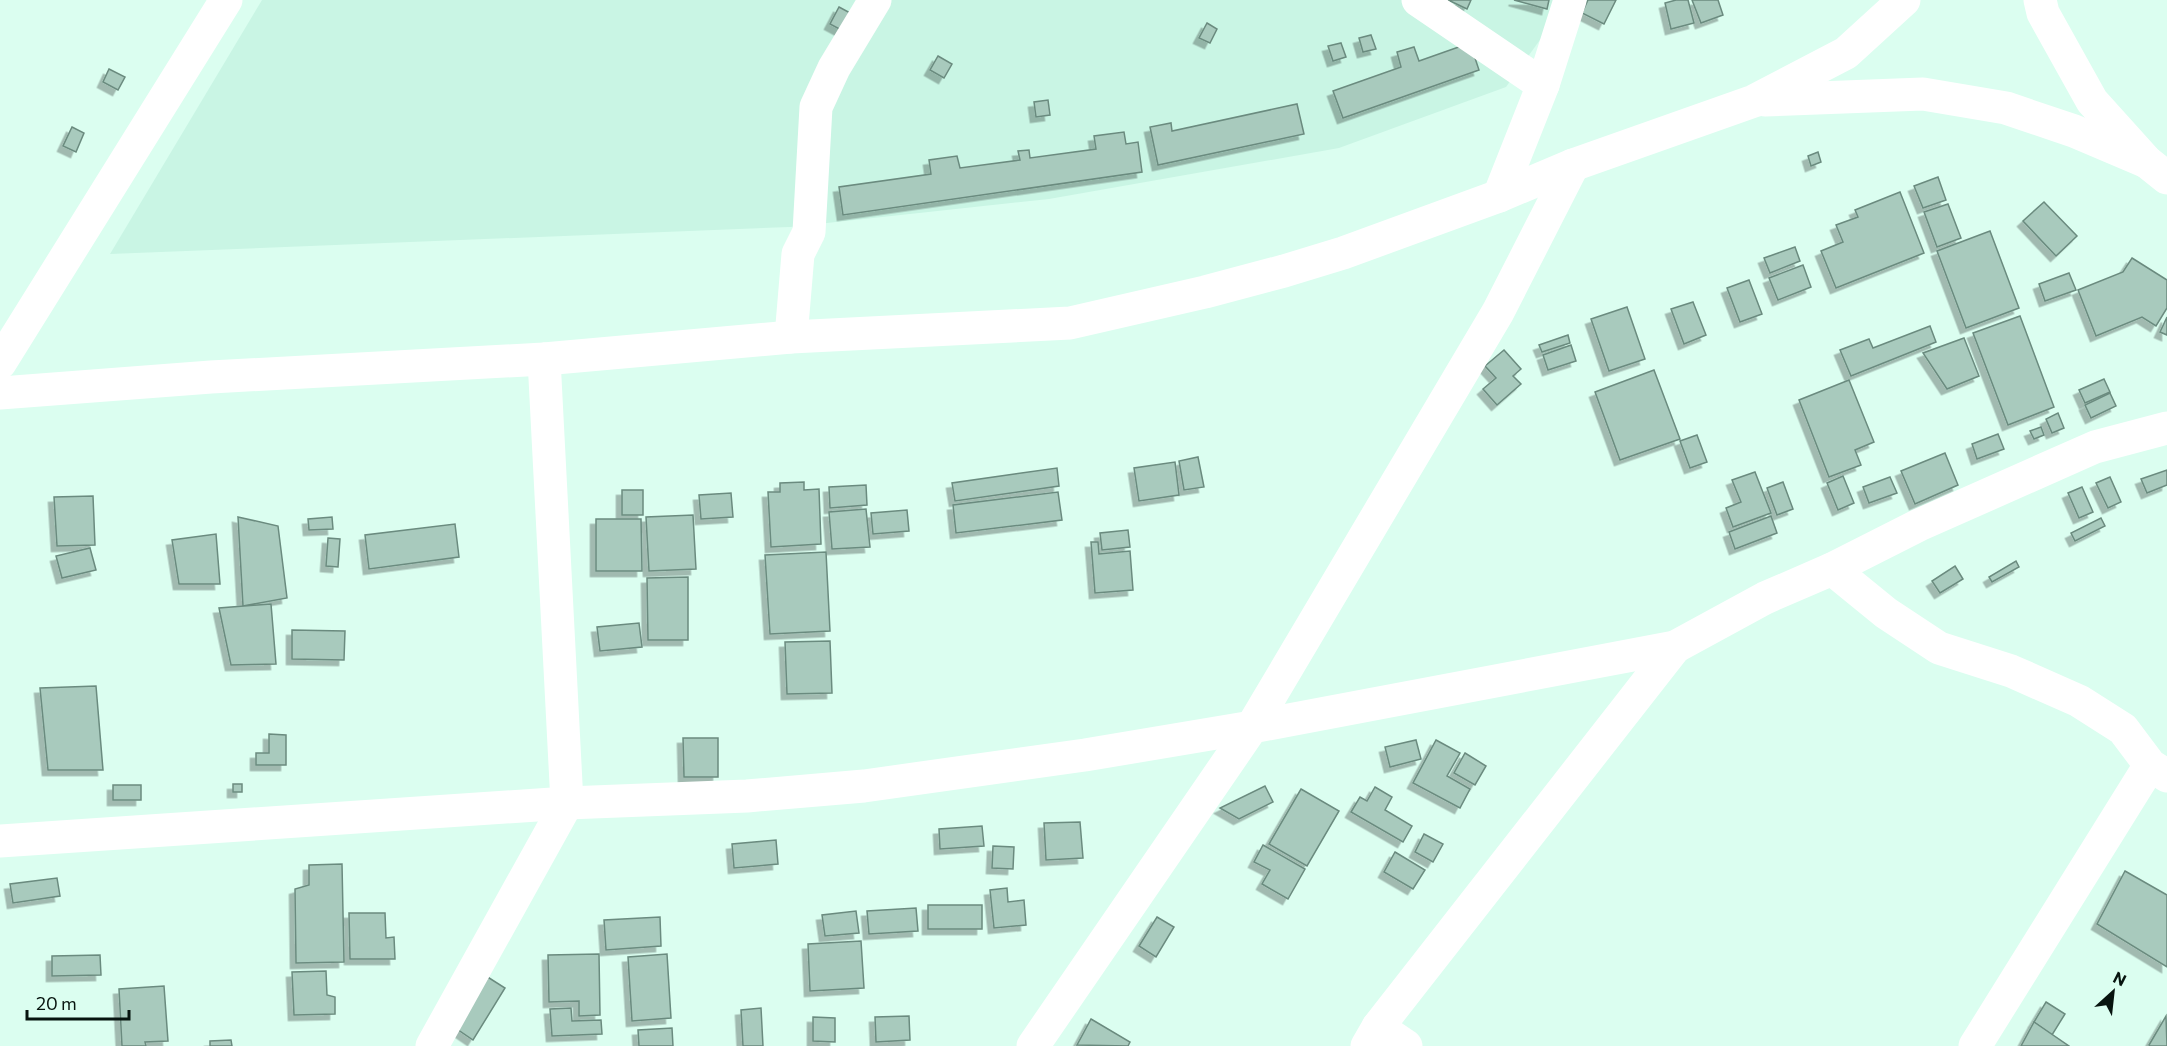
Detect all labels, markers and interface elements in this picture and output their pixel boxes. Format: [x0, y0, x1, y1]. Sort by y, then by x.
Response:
north arrow [2083, 962, 2143, 1022]
text: N [2110, 967, 2130, 989]
scale bar [27, 983, 129, 1021]
text: 20 m [36, 992, 77, 1014]

